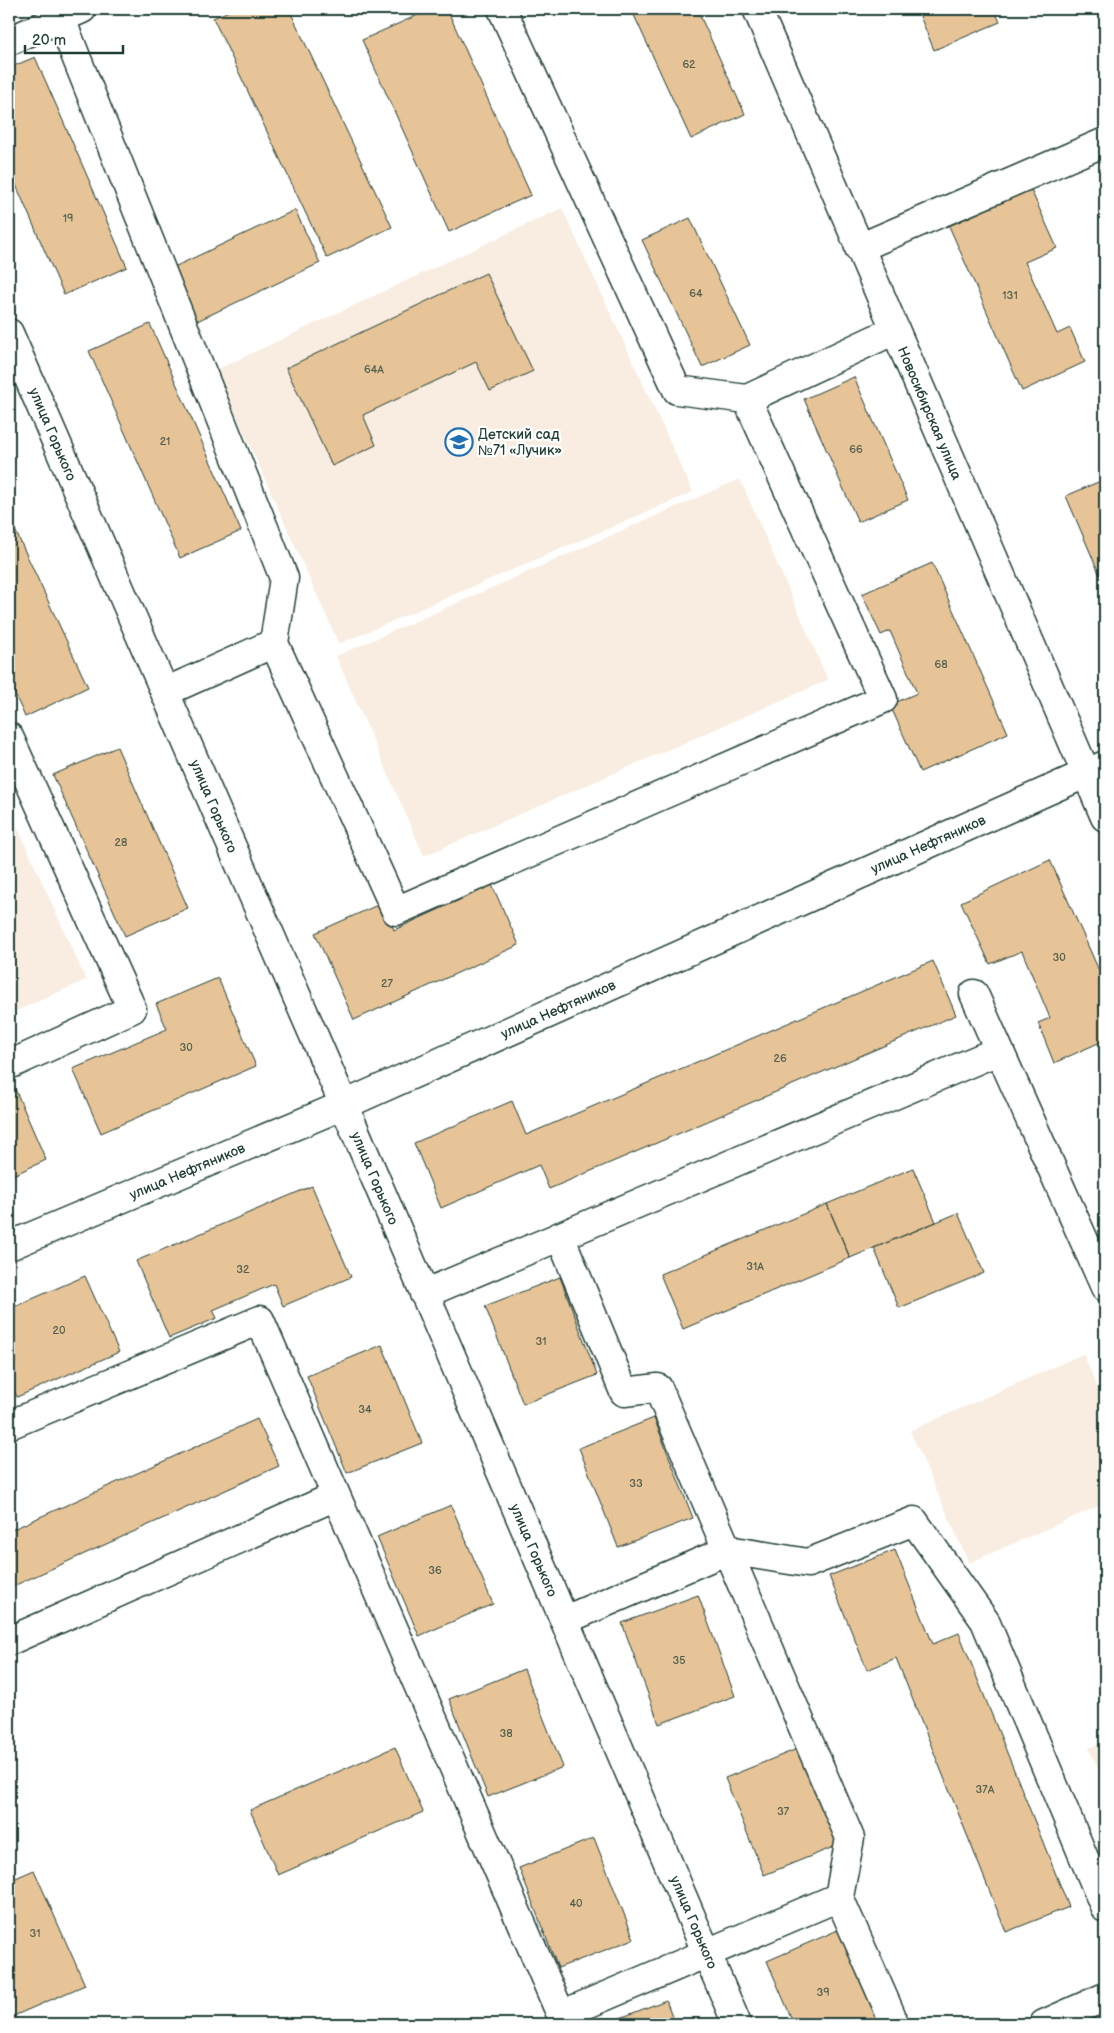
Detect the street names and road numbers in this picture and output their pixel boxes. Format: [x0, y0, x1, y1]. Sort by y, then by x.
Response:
street label: Новосибирская улица [894, 344, 966, 483]
street label: улица Горького [25, 385, 80, 483]
street label: улица Горького [186, 757, 241, 855]
street label: улица Нефтяников [868, 811, 989, 877]
street label: улица Нефтяников [498, 976, 619, 1042]
street label: улица Горького [347, 1129, 402, 1227]
street label: улица Нефтяников [127, 1139, 248, 1204]
street label: улица Горького [506, 1501, 561, 1599]
street label: улица Горького [666, 1873, 721, 1971]

